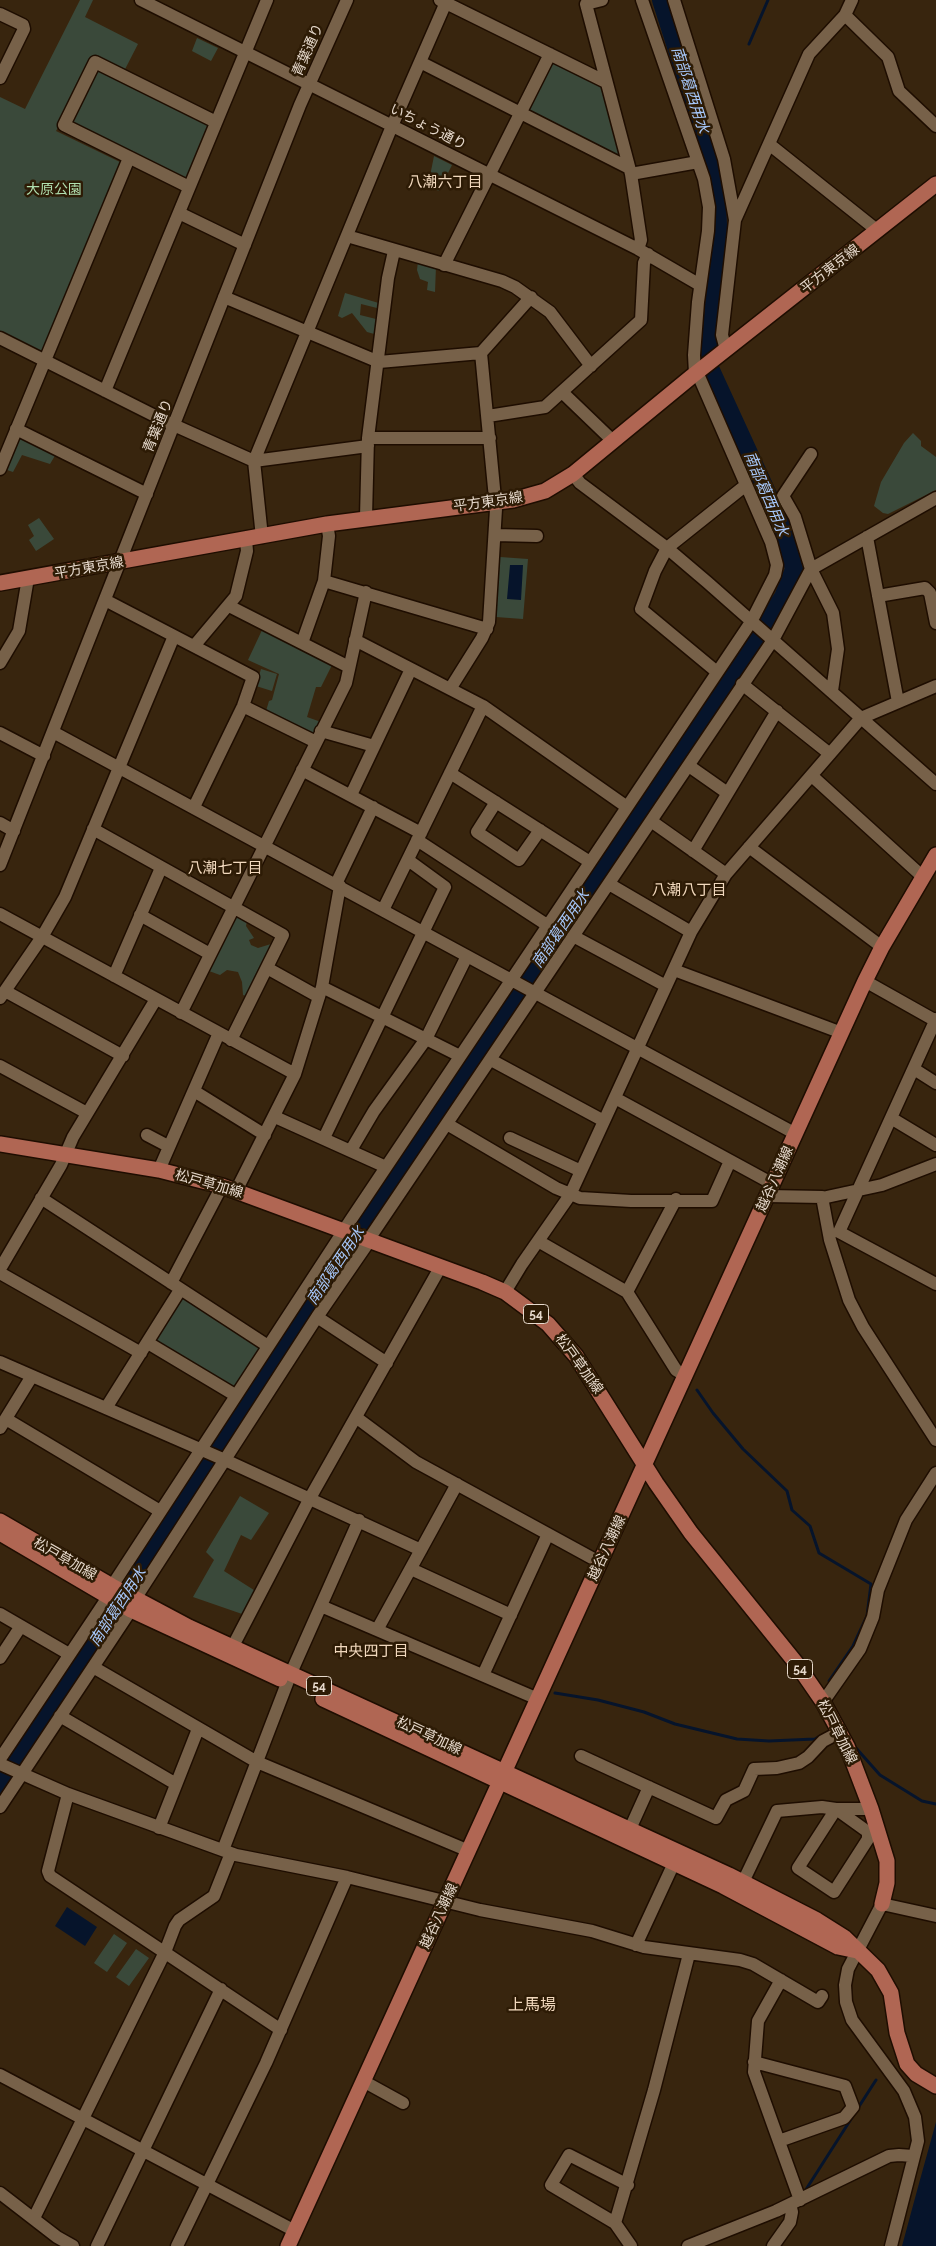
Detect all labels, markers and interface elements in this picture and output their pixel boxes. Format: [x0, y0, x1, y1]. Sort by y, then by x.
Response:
street label: 青葉通り [289, 21, 327, 79]
water label: 南部葛西用水 [668, 44, 712, 136]
street label: いちょう通り [387, 100, 469, 154]
district label: 八潮六丁目 [408, 173, 482, 191]
park label: 大原公園 [26, 182, 82, 198]
street label: 平方東京線 [797, 241, 863, 297]
street label: 青葉通り [140, 397, 176, 455]
water label: 南部葛西用水 [740, 449, 792, 539]
street label: 平方東京線 [452, 489, 524, 515]
street label: 平方東京線 [53, 554, 125, 582]
district label: 八潮七丁目 [188, 859, 262, 877]
district label: 八潮八丁目 [652, 881, 726, 899]
water label: 南部葛西用水 [528, 887, 594, 971]
street label: 越谷八潮線 [753, 1144, 797, 1214]
street label: 松戸草加線 [173, 1166, 245, 1202]
water label: 南部葛西用水 [303, 1224, 369, 1308]
road number: 54 [524, 1305, 548, 1324]
street label: 松戸草加線 [552, 1331, 606, 1397]
street label: 越谷八潮線 [585, 1513, 629, 1583]
street label: 松戸草加線 [30, 1534, 100, 1584]
water label: 南部葛西用水 [86, 1564, 150, 1650]
district label: 中央四丁目 [334, 1642, 408, 1660]
road number: 54 [788, 1660, 812, 1678]
road number: 54 [306, 1676, 332, 1695]
street label: 松戸草加線 [814, 1697, 860, 1767]
street label: 松戸草加線 [394, 1714, 464, 1758]
street label: 越谷八潮線 [417, 1881, 461, 1951]
district label: 上馬場 [508, 1995, 556, 2015]

